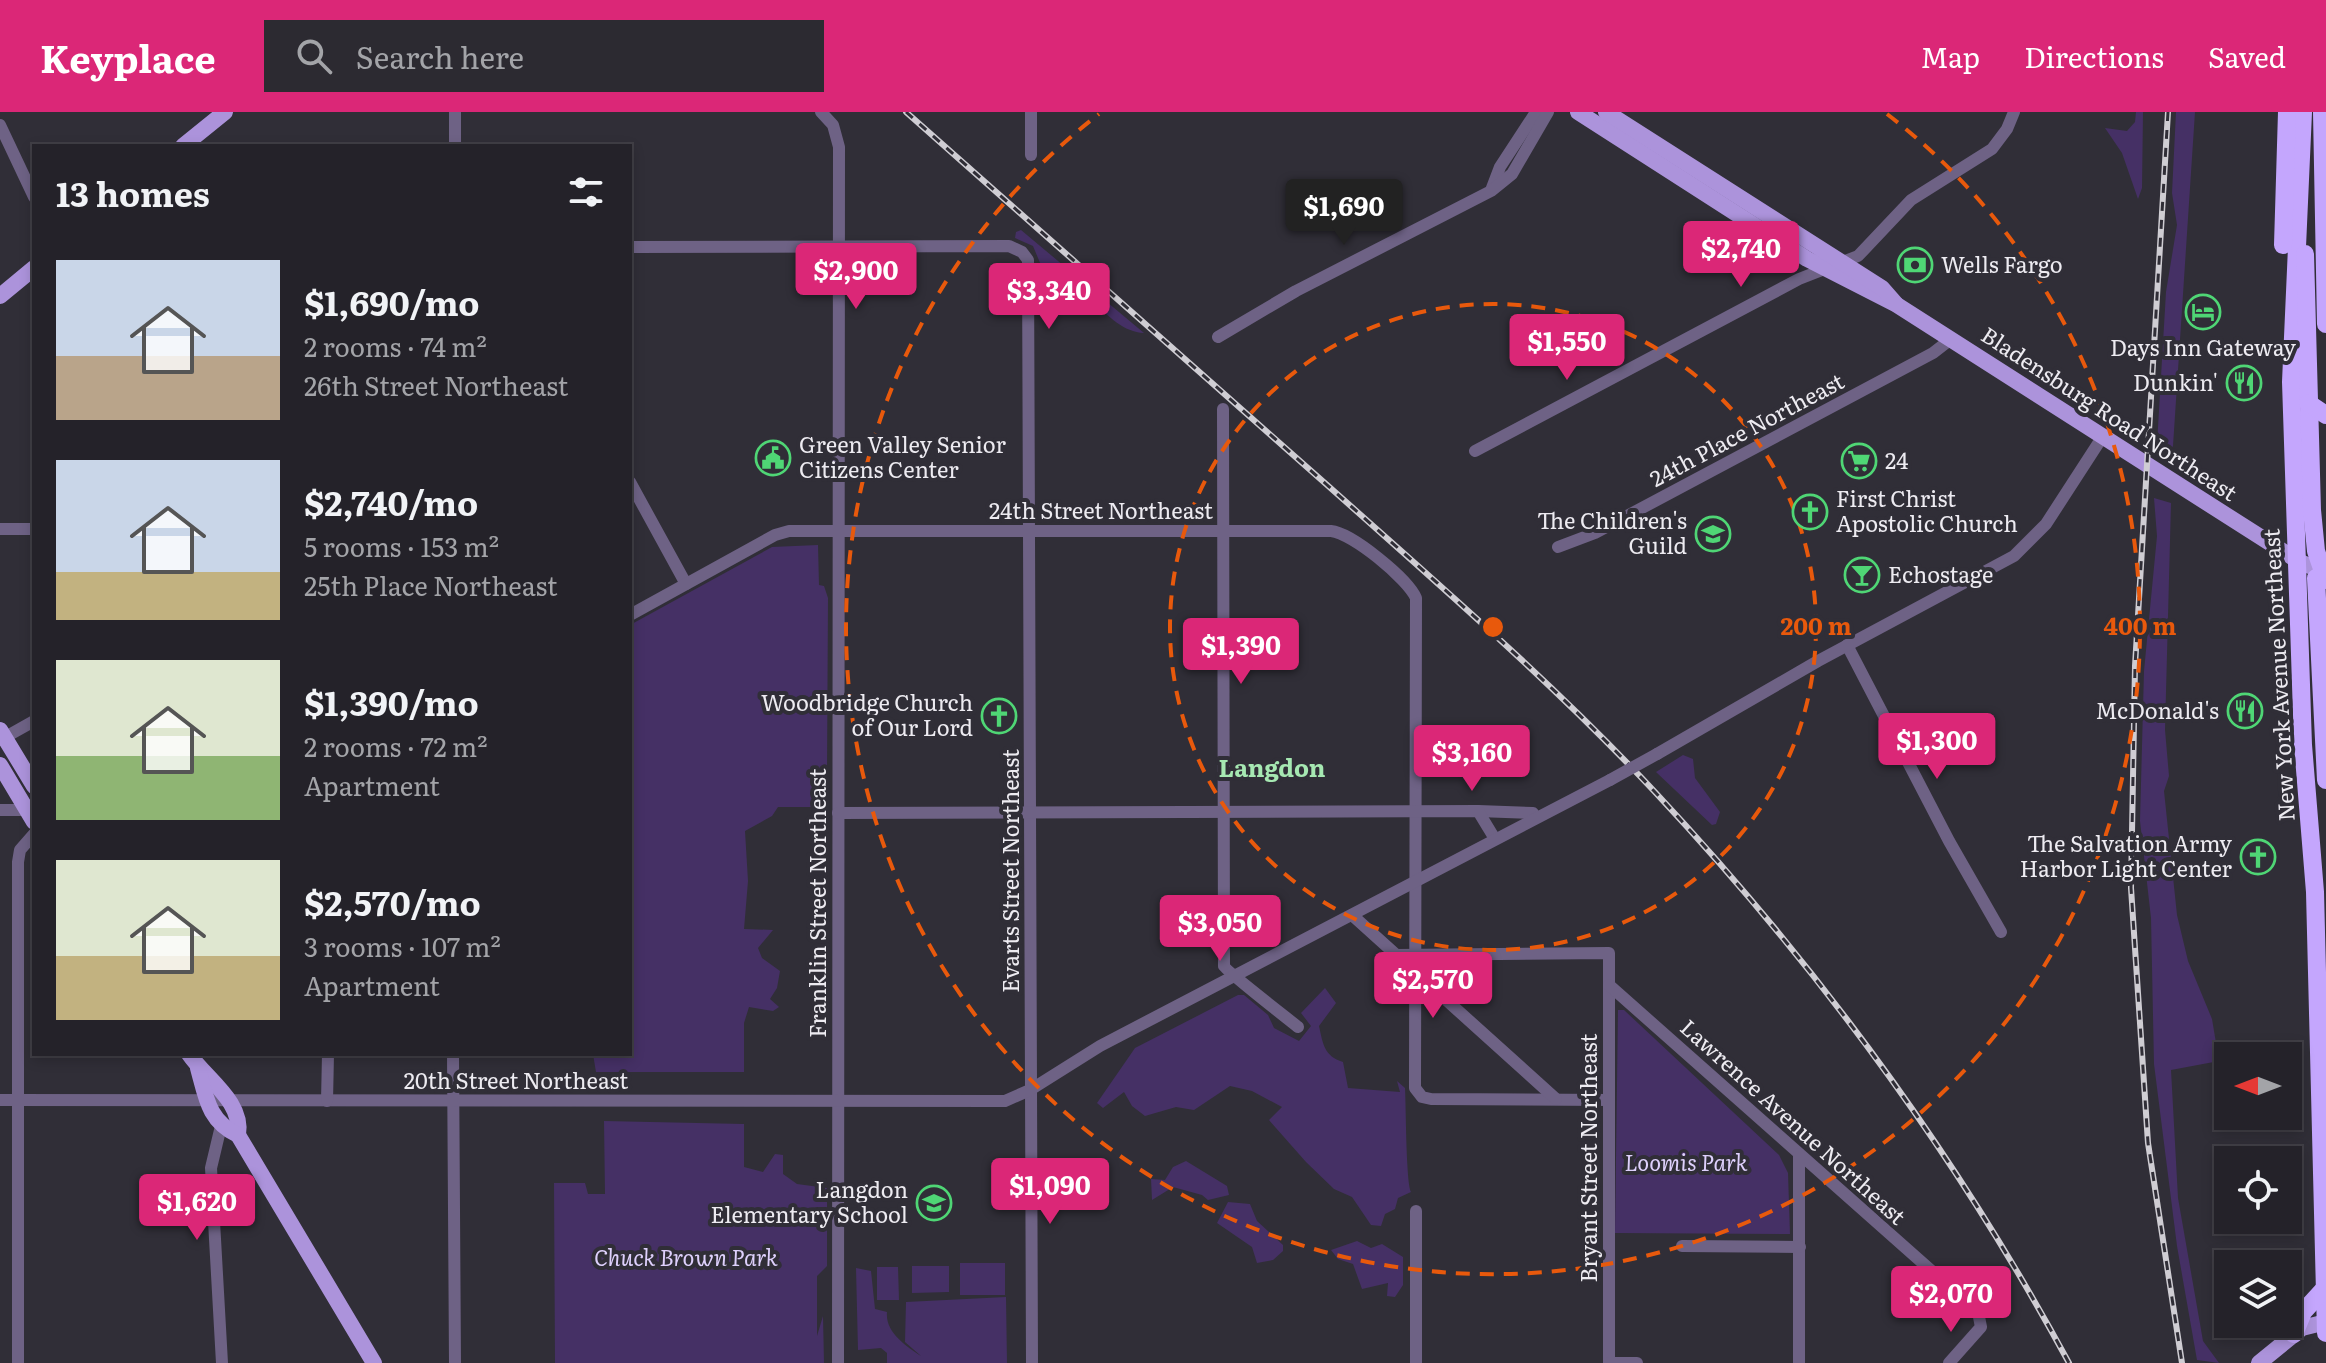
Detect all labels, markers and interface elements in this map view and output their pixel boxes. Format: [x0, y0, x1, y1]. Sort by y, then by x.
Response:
search box [264, 20, 824, 92]
text: Keyplace [40, 28, 216, 85]
icon: search [292, 34, 336, 78]
text: Search here [356, 34, 524, 78]
text: Map [1921, 35, 1980, 77]
text: Directions [2024, 35, 2164, 77]
text: Saved [2208, 35, 2286, 77]
text: 13 homes [56, 167, 210, 217]
icon: filters [564, 170, 608, 214]
pin: $1,690 [1279, 179, 1409, 247]
text: $1,690 [1304, 185, 1384, 224]
pin: $2,740 [1676, 221, 1806, 289]
text: $2,740 [1701, 227, 1781, 266]
pin: $2,900 [791, 243, 921, 311]
bank icon: Wells Fargo [1896, 246, 1934, 284]
place label: Wells Fargo [1941, 247, 2063, 280]
text: $2,900 [814, 249, 898, 288]
pin: $3,340 [984, 263, 1114, 331]
text: $3,340 [1007, 269, 1091, 308]
text: $1,690/mo [304, 276, 480, 326]
icon: home [120, 292, 216, 388]
hotel icon: Days Inn Gateway [2184, 293, 2222, 331]
pin: $1,550 [1502, 314, 1632, 382]
street label: Bladensburg Road Northeast [1975, 317, 2244, 508]
text: $1,550 [1527, 320, 1607, 359]
text: 2 rooms · 74 m² [304, 326, 487, 365]
place label: Days Inn Gateway [2110, 330, 2296, 363]
street label: 24th Place Northeast [1643, 363, 1849, 494]
restaurant icon: Dunkin' [2225, 364, 2263, 402]
text: 26th Street Northeast [304, 365, 568, 404]
place label: Dunkin' [2133, 365, 2218, 398]
place label: Green Valley Senior Citizens Center [799, 427, 1006, 485]
public building icon: Green Valley Senior Citizens Center [754, 439, 792, 477]
supermarket icon: 24 [1840, 442, 1878, 480]
place label: 24 [1885, 443, 1908, 476]
text: $2,740/mo [304, 476, 478, 526]
place label: First Christ Apostolic Church [1836, 481, 2018, 539]
icon: home [120, 492, 216, 588]
street label: 24th Street Northeast [989, 493, 1213, 526]
church icon: First Christ Apostolic Church [1791, 493, 1829, 531]
place label: The Children's Guild [1537, 503, 1687, 561]
school or university icon: The Children's Guild [1694, 515, 1732, 553]
text: 5 rooms · 153 m² [304, 526, 499, 565]
street label: New York Avenue Northeast [2253, 528, 2302, 822]
bar icon: Echostage [1843, 556, 1881, 594]
place label: Echostage [1888, 557, 1993, 590]
text: 25th Place Northeast [304, 565, 558, 604]
text: 200 m [1780, 607, 1852, 642]
text: 400 m [2104, 607, 2176, 642]
centre of rings [1479, 613, 1507, 641]
pin: $1,390 [1176, 618, 1306, 686]
text: $1,390 [1201, 624, 1281, 663]
text: $1,390/mo [304, 676, 479, 726]
place label: Woodbridge Church of Our Lord [761, 685, 973, 743]
icon: home [120, 692, 216, 788]
restaurant icon: McDonald's [2226, 692, 2264, 730]
place label: McDonald's [2095, 693, 2219, 726]
church icon: Woodbridge Church of Our Lord [980, 697, 1018, 735]
pin: $1,300 [1872, 713, 2002, 781]
text: $1,300 [1896, 719, 1978, 758]
pin: $3,160 [1407, 725, 1537, 793]
text: 2 rooms · 72 m² [304, 726, 488, 765]
text: $3,160 [1432, 731, 1512, 770]
street label: Evarts Street Northeast [993, 749, 1026, 993]
district label: Langdon [1219, 749, 1326, 784]
text: Apartment [304, 765, 440, 804]
street label: Franklin Street Northeast [800, 768, 833, 1038]
place label: The Salvation Army Harbor Light Center [2020, 826, 2233, 884]
church icon: The Salvation Army Harbor Light Center [2239, 838, 2277, 876]
text: $2,570/mo [304, 876, 481, 926]
icon: home [120, 892, 216, 988]
pin: $3,050 [1155, 895, 1285, 963]
text: $3,050 [1178, 901, 1262, 940]
text: 3 rooms · 107 m² [304, 926, 501, 965]
pin: $2,570 [1368, 952, 1498, 1020]
text: $2,570 [1392, 958, 1474, 997]
text: Apartment [304, 965, 440, 1004]
street label: Lawrence Avenue Northeast [1674, 1010, 1914, 1231]
street label: Bryant Street Northeast [1571, 1034, 1604, 1282]
north arrow [2214, 1042, 2302, 1130]
map controls [2214, 1042, 2302, 1338]
street label: 20th Street Northeast [404, 1063, 628, 1096]
park label: Loomis Park [1624, 1145, 1748, 1178]
button: locate [2214, 1146, 2302, 1234]
pin: $1,090 [985, 1158, 1115, 1226]
text: $1,090 [1009, 1164, 1091, 1203]
place label: Langdon Elementary School [710, 1172, 908, 1230]
pin: $1,620 [132, 1174, 262, 1242]
text: $1,620 [157, 1180, 237, 1219]
school or university icon: Langdon Elementary School [915, 1184, 953, 1222]
park label: Chuck Brown Park [594, 1240, 778, 1273]
button: layers [2214, 1250, 2302, 1338]
pin: $2,070 [1886, 1266, 2016, 1334]
text: $2,070 [1909, 1272, 1993, 1311]

